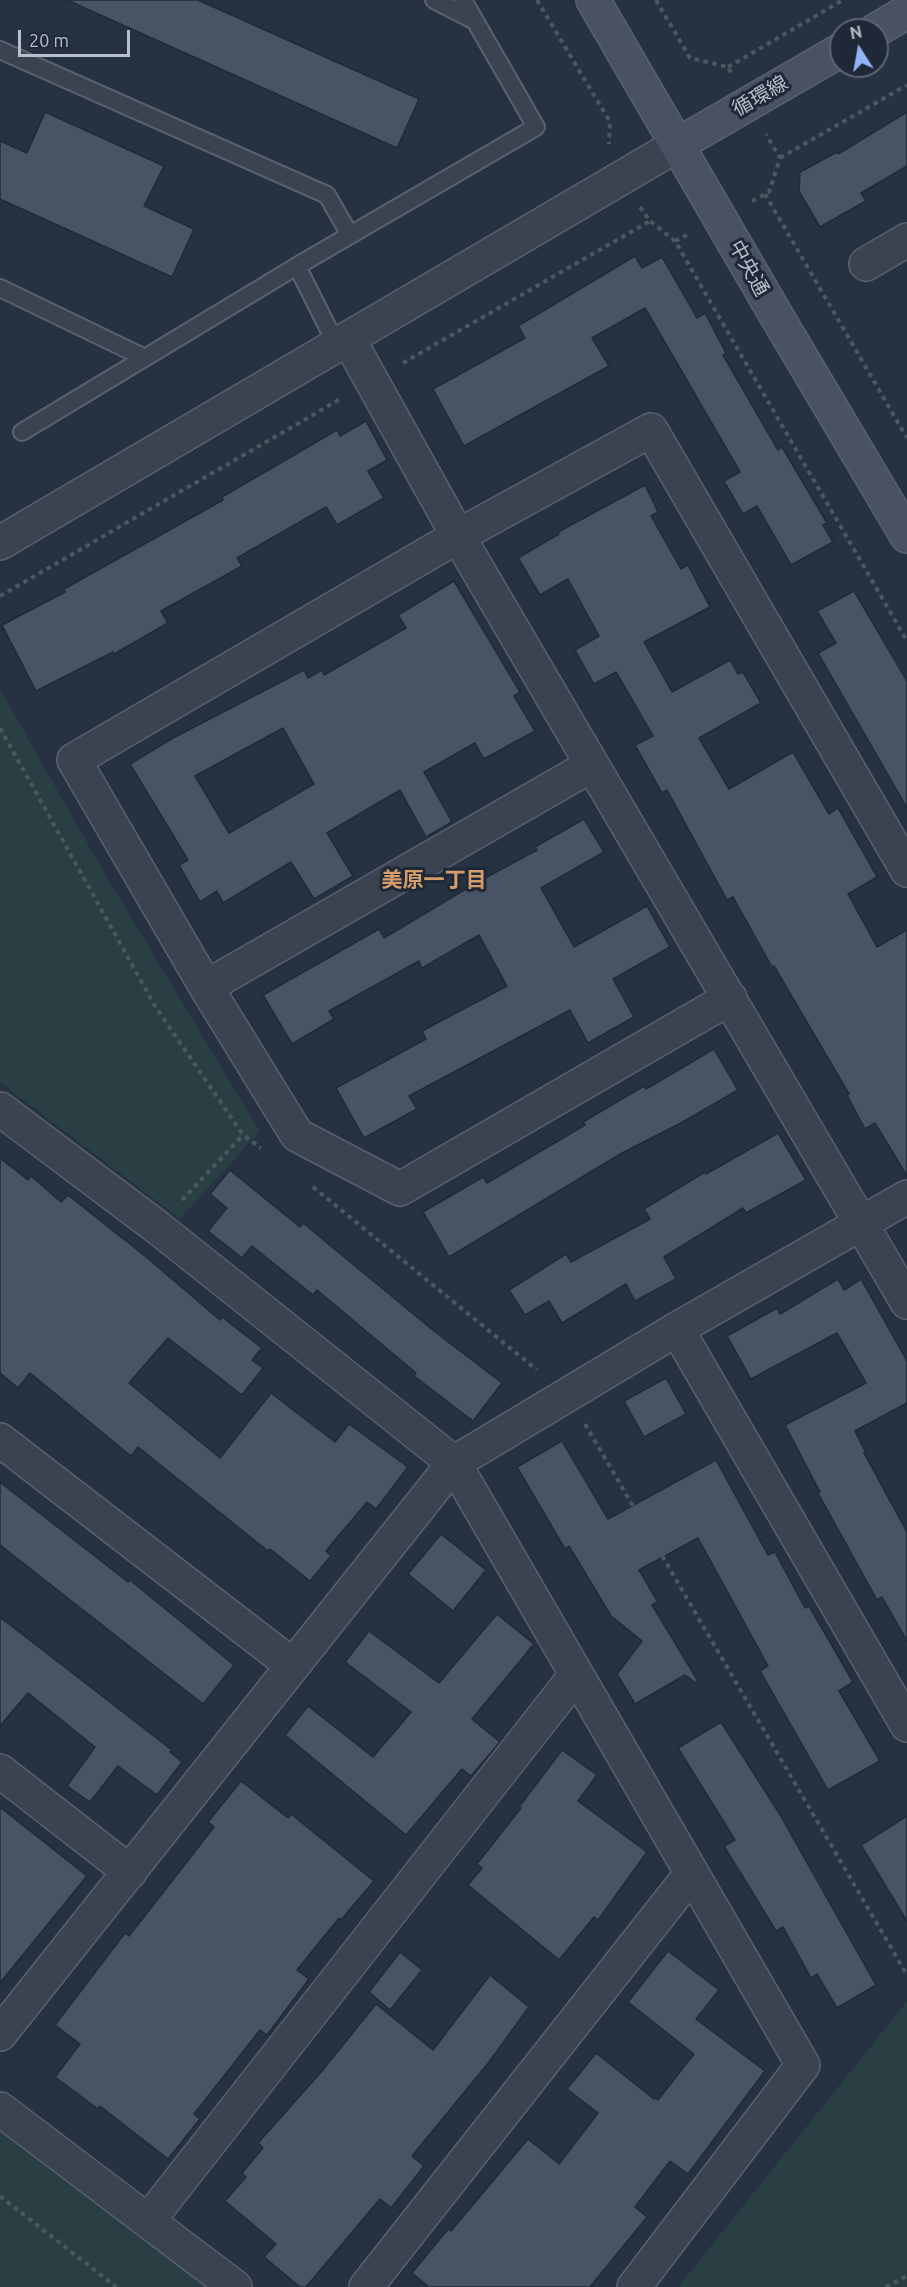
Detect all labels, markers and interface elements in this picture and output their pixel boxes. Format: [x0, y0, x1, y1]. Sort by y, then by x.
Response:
scale bar [21, 18, 134, 56]
north arrow [829, 18, 889, 78]
text: N [848, 22, 864, 42]
text: 20 m [29, 30, 69, 50]
street label: 循環線 [728, 71, 792, 121]
street label: 中央通 [724, 236, 774, 300]
district label: 美原一丁目 [382, 867, 486, 893]

